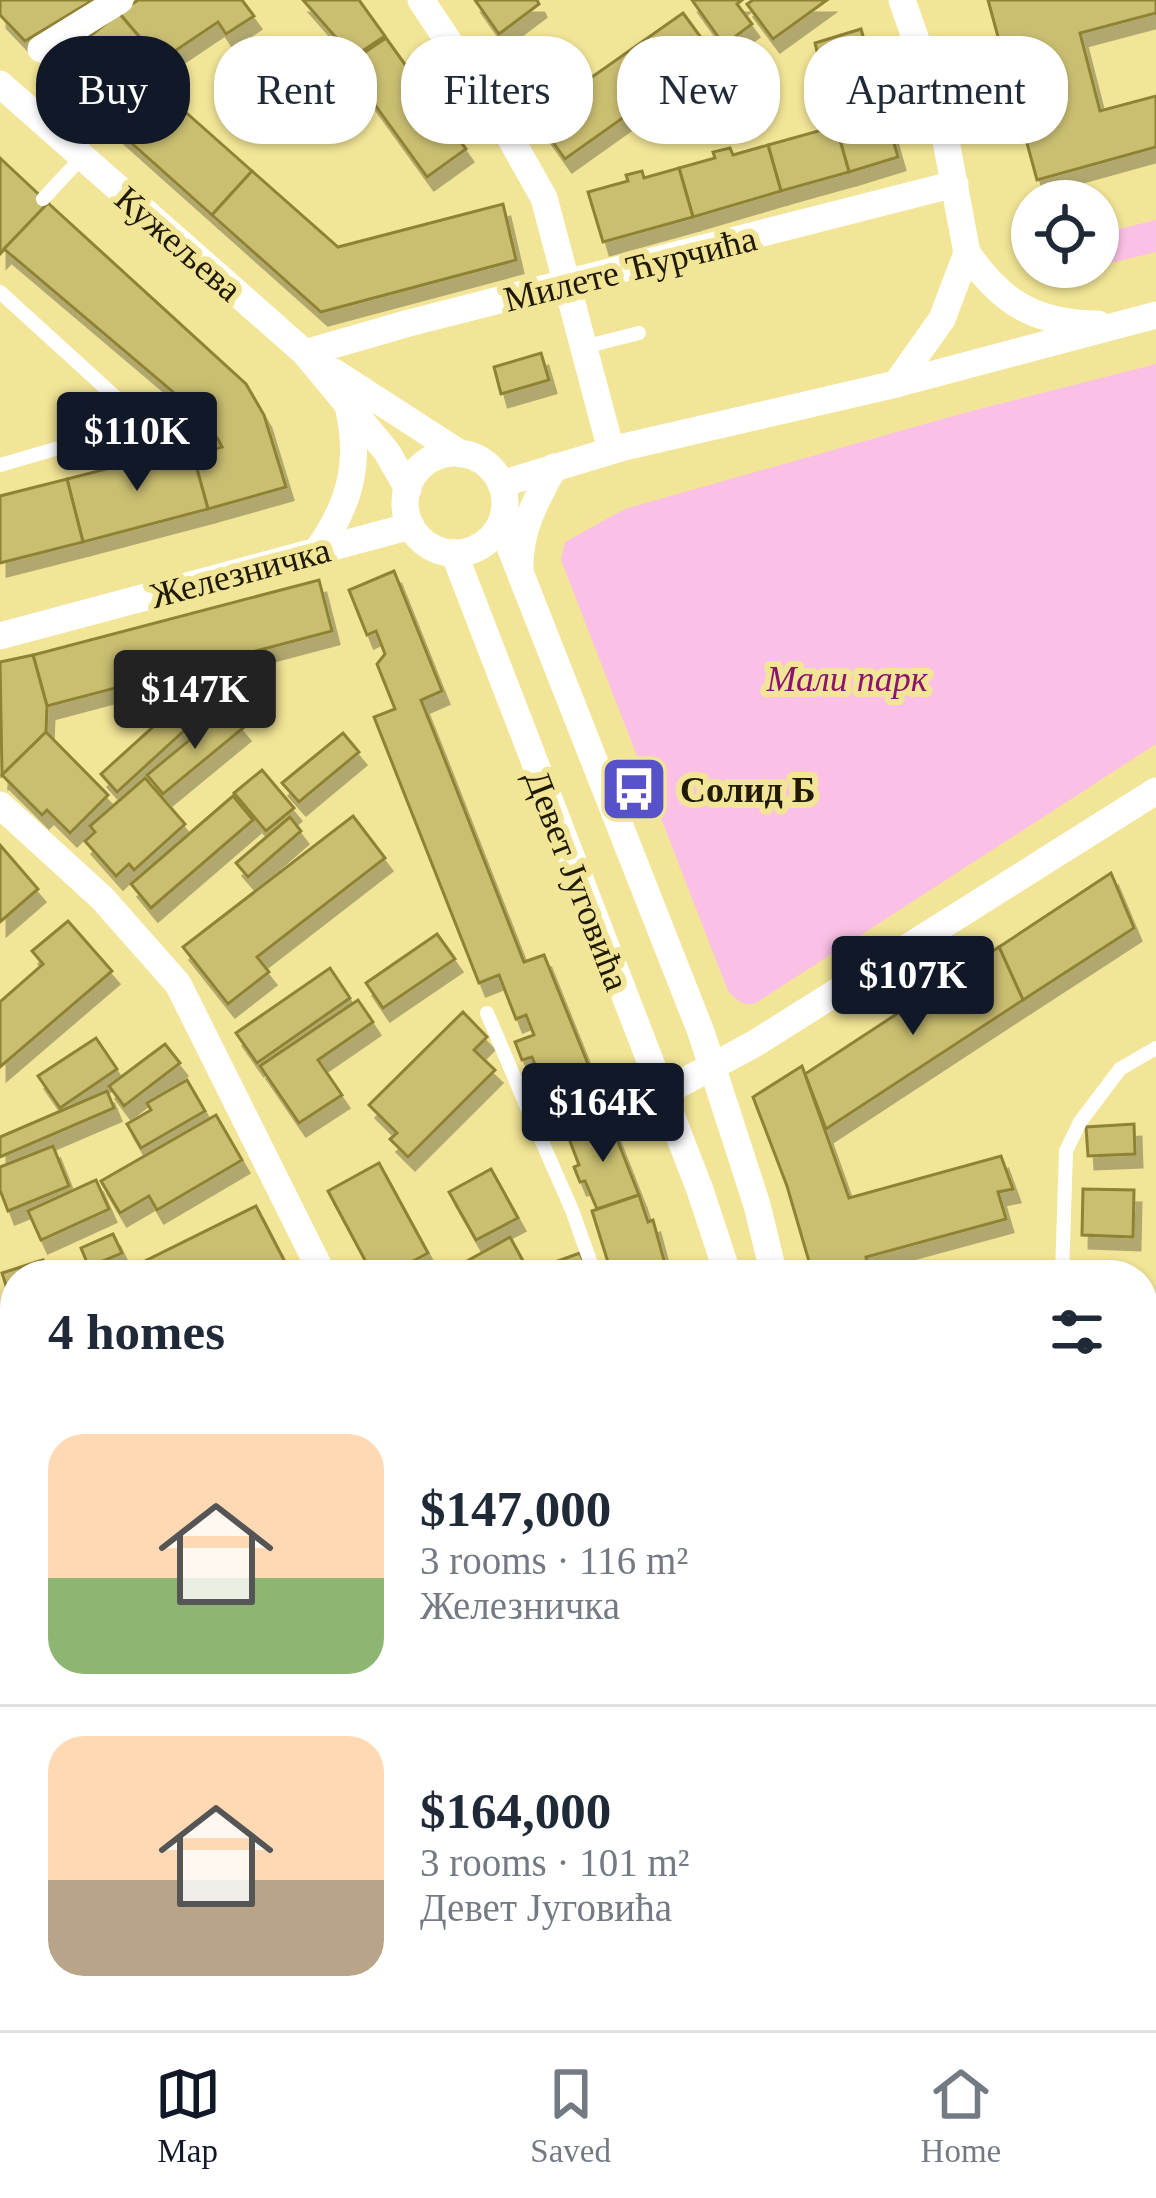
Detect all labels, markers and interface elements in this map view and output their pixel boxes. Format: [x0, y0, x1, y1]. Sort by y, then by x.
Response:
chip: Buy [36, 36, 190, 144]
chip: Rent [214, 36, 377, 144]
chip: Filters [401, 36, 593, 144]
chip: New [617, 36, 780, 144]
chip: Apartment [804, 36, 1068, 144]
street label: Кужељева [107, 178, 250, 309]
map controls [1011, 180, 1119, 288]
button: locate [1011, 180, 1119, 288]
street label: Милете Ћурчића [500, 218, 761, 320]
pin: $110K [53, 392, 221, 494]
text: $110K [84, 409, 190, 452]
street label: Железничка [146, 530, 335, 616]
pin: $147K [111, 650, 279, 752]
park label: Мали парк [765, 659, 929, 699]
text: $147K [141, 667, 249, 710]
bus stop icon: Солид Б [599, 754, 669, 824]
street label: Девет Југовића [517, 765, 637, 996]
place label: Солид Б [680, 770, 815, 810]
pin: $107K [829, 936, 997, 1038]
text: $107K [859, 953, 967, 996]
pin: $164K [519, 1063, 687, 1165]
text: $164K [549, 1080, 657, 1123]
icon: filters [1044, 1299, 1110, 1365]
text: 4 homes [48, 1304, 225, 1360]
text: $147,000 [420, 1481, 611, 1537]
icon: home [144, 1482, 288, 1626]
text: 3 rooms · 116 m² [420, 1539, 688, 1582]
text: Железничка [420, 1584, 620, 1627]
text: $164,000 [420, 1783, 611, 1839]
icon: home [144, 1784, 288, 1928]
text: 3 rooms · 101 m² [420, 1841, 690, 1884]
text: Девет Југовића [420, 1886, 672, 1929]
tab: Map [155, 2061, 221, 2170]
tab: Saved [530, 2061, 611, 2170]
tab: Home [921, 2061, 1001, 2170]

